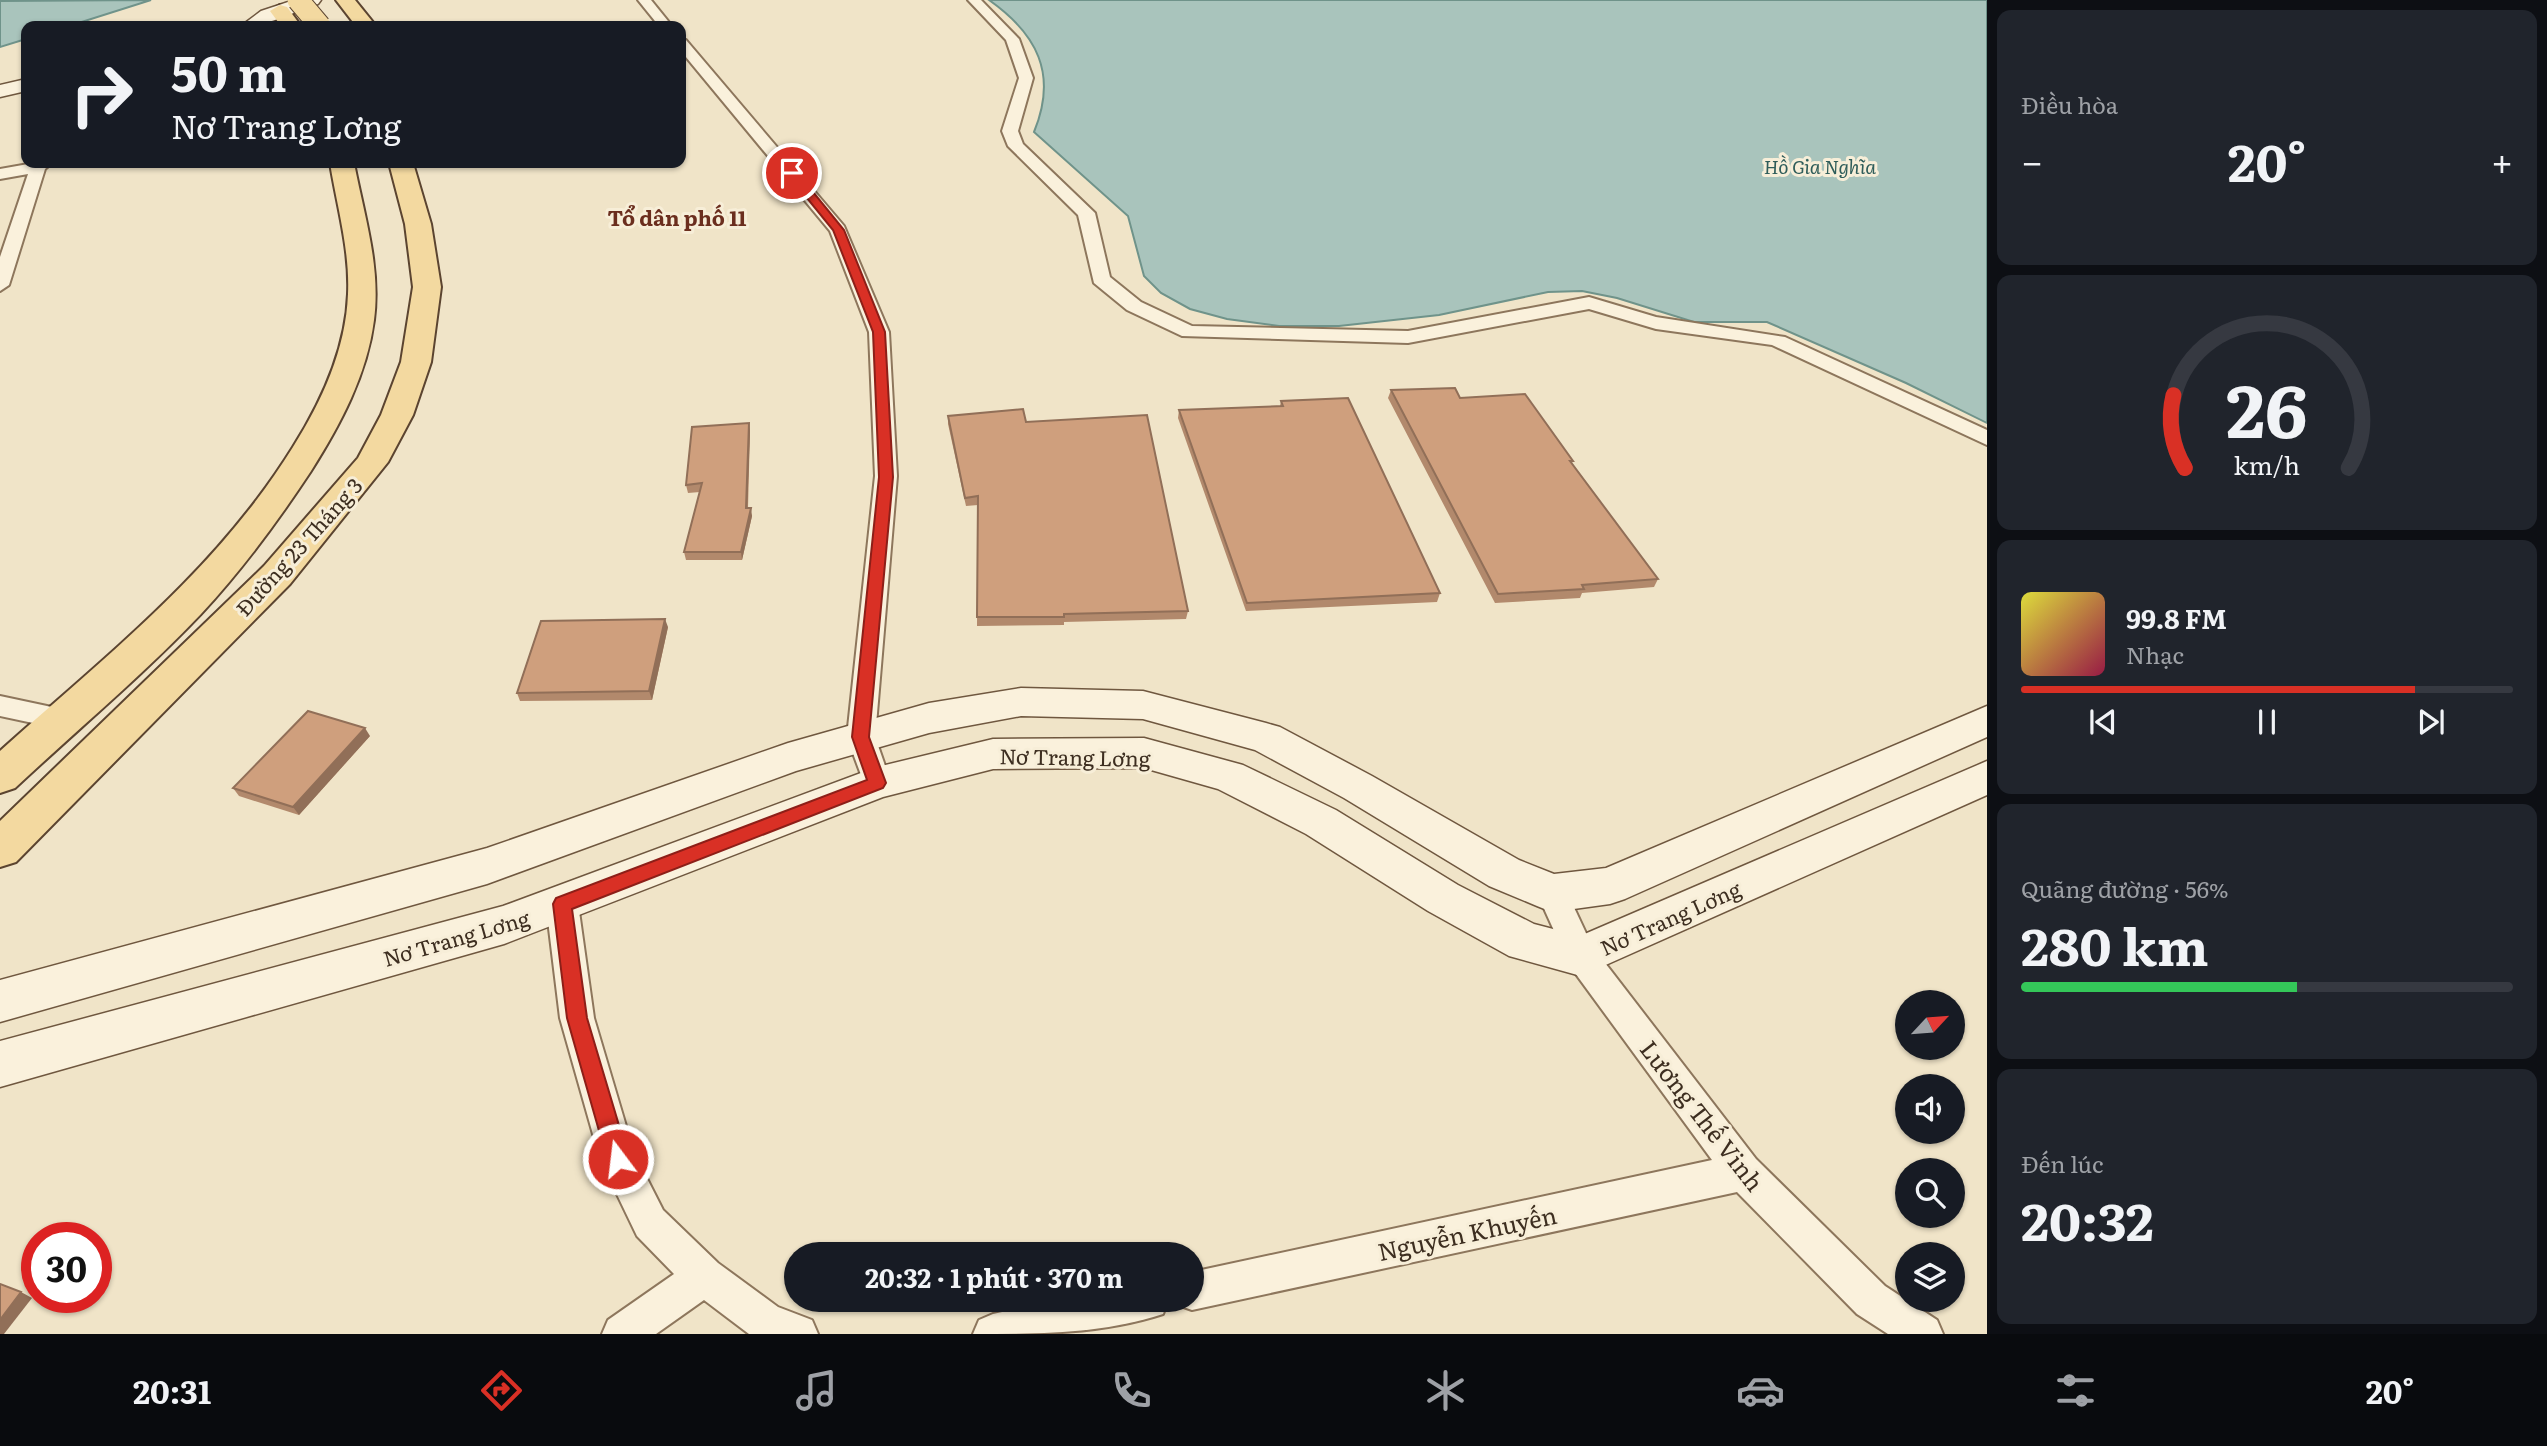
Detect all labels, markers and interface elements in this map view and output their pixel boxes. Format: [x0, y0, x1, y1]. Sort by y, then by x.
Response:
text: 50 m [171, 34, 287, 107]
icon: right [56, 49, 147, 140]
text: Điều hòa [2021, 87, 2118, 121]
text: Nơ Trang Lơng [171, 101, 401, 149]
text: 20° [2228, 121, 2306, 198]
text: − [2021, 131, 2043, 188]
text: + [2491, 131, 2513, 188]
pin [762, 143, 822, 203]
water label: Hồ Gia Nghĩa [1764, 152, 1876, 180]
icon: arrive [773, 154, 811, 192]
district label: Tổ dân phố 11 [607, 201, 747, 232]
text: 26 [2226, 353, 2308, 461]
text: km/h [2234, 446, 2300, 483]
street label: Đường 23 Tháng 3 [227, 470, 369, 622]
text: 99.8 FM [2126, 598, 2227, 637]
text: Nhạc [2126, 637, 2184, 671]
icon: previous [2084, 703, 2122, 741]
icon: pause [2248, 703, 2286, 741]
icon: next [2412, 703, 2450, 741]
street label: Nơ Trang Lơng [999, 739, 1151, 773]
text: Quãng đường · 56% [2021, 871, 2229, 905]
street label: Nơ Trang Lơng [1595, 872, 1746, 962]
street label: Nơ Trang Lơng [379, 901, 533, 973]
text: 280 km [2021, 905, 2209, 982]
north arrow [1895, 990, 1965, 1060]
map controls [1895, 990, 1965, 1312]
street label: Lương Thế Vinh [1633, 1032, 1773, 1198]
button: sound [1895, 1074, 1965, 1144]
position arrow [581, 1122, 655, 1196]
text: Đến lúc [2021, 1146, 2104, 1180]
button: search [1895, 1158, 1965, 1228]
text: 20:32 [2021, 1180, 2154, 1257]
street label: Nguyễn Khuyến [1374, 1196, 1560, 1268]
speed limit sign: 30 [21, 1222, 112, 1313]
button: layers [1895, 1242, 1965, 1312]
text: 20:32 · 1 phút · 370 m [865, 1257, 1123, 1296]
text: 20:31 [133, 1366, 211, 1414]
icon: directions [477, 1366, 526, 1415]
icon: music [792, 1366, 841, 1415]
icon: phone [1107, 1366, 1156, 1415]
icon: climate [1421, 1366, 1470, 1415]
icon: car [1736, 1366, 1785, 1415]
icon: filters [2051, 1366, 2100, 1415]
text: 20° [2366, 1366, 2414, 1414]

